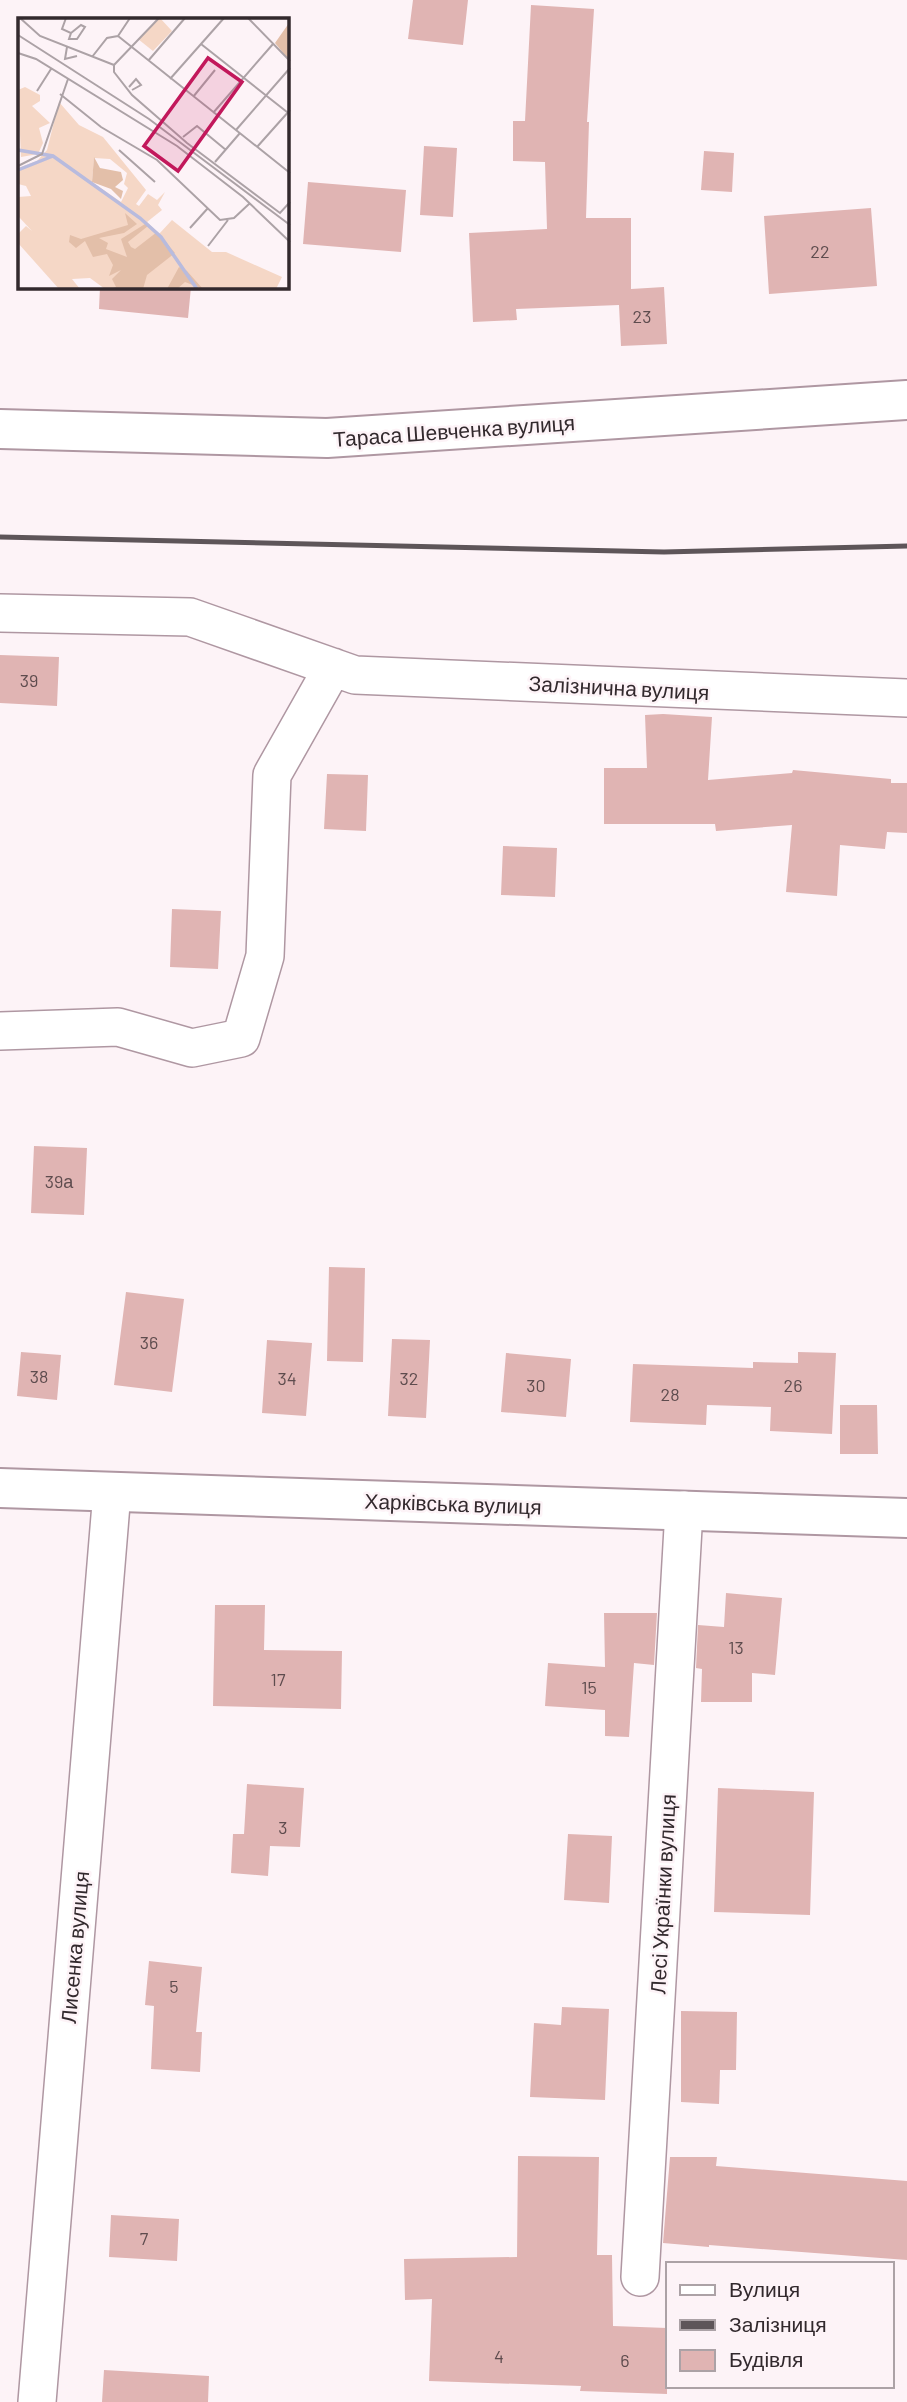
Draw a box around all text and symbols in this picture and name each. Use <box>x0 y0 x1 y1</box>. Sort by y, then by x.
inset map <box>18 18 289 289</box>
house number: 22 <box>810 240 830 262</box>
house number: 23 <box>633 305 651 327</box>
street label: Тараса Шевченка вулиця <box>332 409 576 451</box>
house number: 39 <box>20 669 38 691</box>
street label: Залізнична вулиця <box>528 670 710 704</box>
house number: 39а <box>45 1170 74 1192</box>
house number: 36 <box>140 1331 158 1353</box>
house number: 38 <box>30 1365 48 1387</box>
house number: 34 <box>277 1367 297 1389</box>
house number: 32 <box>400 1367 418 1389</box>
house number: 30 <box>526 1374 546 1396</box>
house number: 26 <box>784 1374 802 1396</box>
house number: 28 <box>660 1383 680 1405</box>
street label: Харківська вулиця <box>364 1487 542 1519</box>
house number: 13 <box>728 1636 744 1658</box>
house number: 17 <box>271 1668 286 1690</box>
house number: 15 <box>581 1676 597 1698</box>
street label: Лесі Українки вулиця <box>644 1793 680 1995</box>
house number: 3 <box>278 1816 288 1838</box>
street label: Лисенка вулиця <box>55 1870 93 2024</box>
house number: 5 <box>169 1975 179 1997</box>
house number: 7 <box>140 2227 149 2249</box>
legend <box>666 2262 893 2388</box>
text: Вулиця <box>729 2276 800 2301</box>
text: Залізниця <box>729 2311 827 2336</box>
house number: 4 <box>494 2345 504 2367</box>
text: Будівля <box>729 2346 803 2371</box>
house number: 6 <box>620 2349 630 2371</box>

